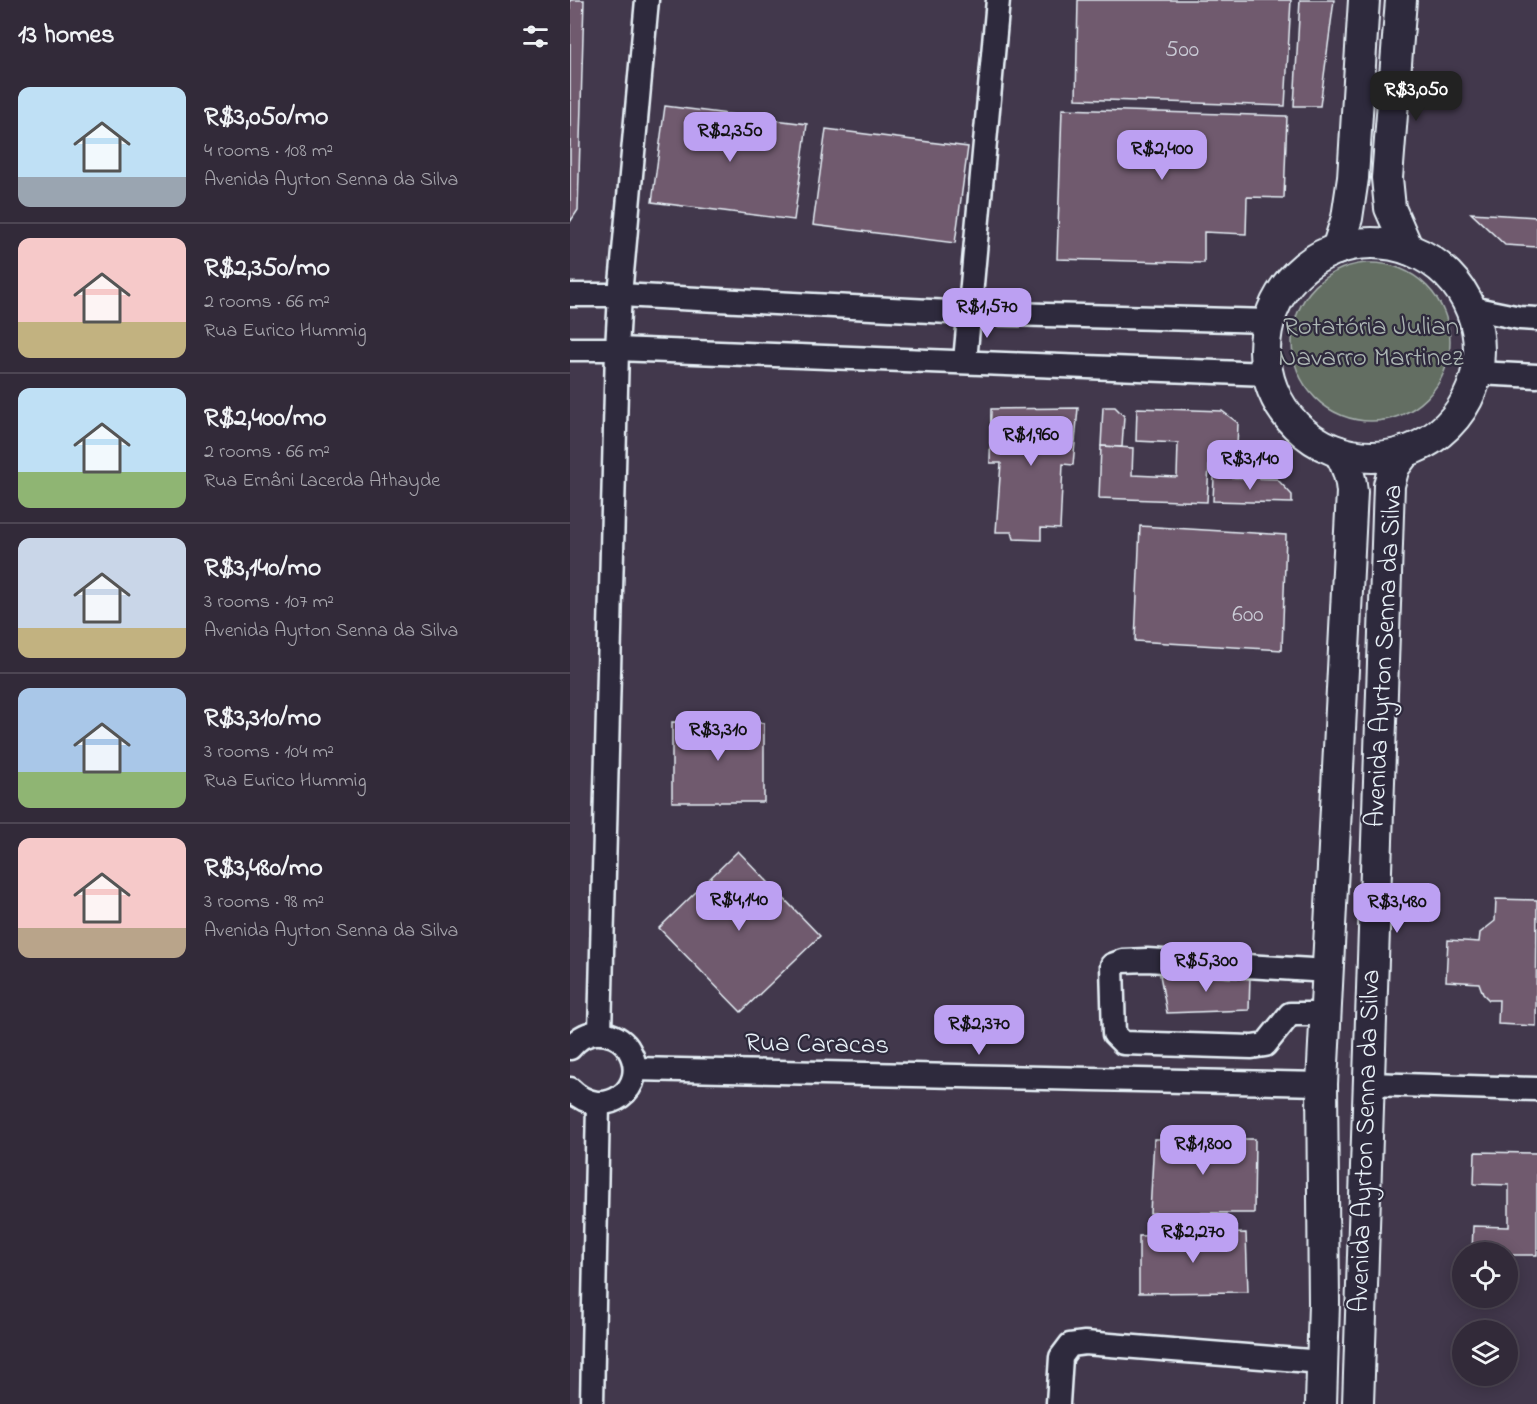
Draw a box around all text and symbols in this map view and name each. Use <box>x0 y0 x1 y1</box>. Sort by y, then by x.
text: 13 homes <box>18 17 114 55</box>
icon: filters <box>519 20 552 53</box>
house number: 500 <box>1165 33 1199 68</box>
pin: R$3,050 <box>1361 71 1471 122</box>
text: R$3,050 <box>1384 76 1448 105</box>
text: R$3,050/mo <box>204 99 328 137</box>
icon: home <box>66 111 138 183</box>
pin: R$2,350 <box>675 112 785 163</box>
text: R$2,350 <box>698 117 762 146</box>
pin: R$2,400 <box>1107 130 1217 181</box>
text: R$2,400 <box>1131 135 1193 164</box>
text: 4 rooms · 108 m² <box>204 137 333 166</box>
text: Avenida Ayrton Senna da Silva <box>204 166 458 195</box>
text: R$2,350/mo <box>204 250 330 288</box>
icon: home <box>66 262 138 334</box>
text: 2 rooms · 66 m² <box>204 288 330 317</box>
pin: R$1,570 <box>932 288 1042 339</box>
text: R$1,570 <box>956 293 1018 322</box>
park label: Rotatória Julian Navarro Martinez <box>1278 308 1464 378</box>
text: Rua Eurico Hummig <box>204 317 366 346</box>
text: R$2,400/mo <box>204 400 326 438</box>
icon: home <box>66 412 138 484</box>
pin: R$1,960 <box>976 416 1086 467</box>
text: R$1,960 <box>1003 421 1059 450</box>
text: 2 rooms · 66 m² <box>204 438 330 467</box>
pin: R$3,140 <box>1195 440 1305 491</box>
text: R$3,140 <box>1221 445 1279 474</box>
text: Rua Ernâni Lacerda Athayde <box>204 467 440 496</box>
street label: Avenida Ayrton Senna da Silva <box>1357 483 1413 829</box>
text: R$3,140/mo <box>204 550 321 588</box>
icon: home <box>66 562 138 634</box>
text: 3 rooms · 107 m² <box>204 588 334 617</box>
house number: 600 <box>1232 598 1264 633</box>
text: Avenida Ayrton Senna da Silva <box>204 617 458 646</box>
text: R$3,310/mo <box>204 700 321 738</box>
pin: R$3,310 <box>663 711 773 762</box>
icon: home <box>66 712 138 784</box>
text: R$3,310 <box>689 716 747 745</box>
text: 3 rooms · 104 m² <box>204 738 334 767</box>
text: Rua Eurico Hummig <box>204 767 366 796</box>
text: R$3,480/mo <box>204 850 323 888</box>
icon: home <box>66 862 138 934</box>
pin: R$4,140 <box>684 881 794 932</box>
pin: R$3,480 <box>1342 883 1452 934</box>
text: R$4,140 <box>710 886 768 915</box>
text: 3 rooms · 98 m² <box>204 888 324 917</box>
text: R$3,480 <box>1367 888 1427 917</box>
text: Avenida Ayrton Senna da Silva <box>204 917 458 946</box>
pin: R$5,300 <box>1151 942 1261 993</box>
text: R$5,300 <box>1174 947 1238 976</box>
street label: Avenida Ayrton Senna da Silva <box>1341 969 1391 1313</box>
pin: R$2,370 <box>924 1005 1034 1056</box>
text: R$2,370 <box>948 1010 1010 1039</box>
street label: Rua Caracas <box>745 1024 889 1066</box>
pin: R$1,800 <box>1148 1125 1258 1176</box>
text: R$1,800 <box>1174 1130 1232 1159</box>
pin: R$2,270 <box>1138 1213 1248 1264</box>
text: R$2,270 <box>1161 1218 1225 1247</box>
map controls <box>1452 1242 1518 1386</box>
button: locate <box>1452 1242 1518 1308</box>
button: layers <box>1452 1320 1518 1386</box>

